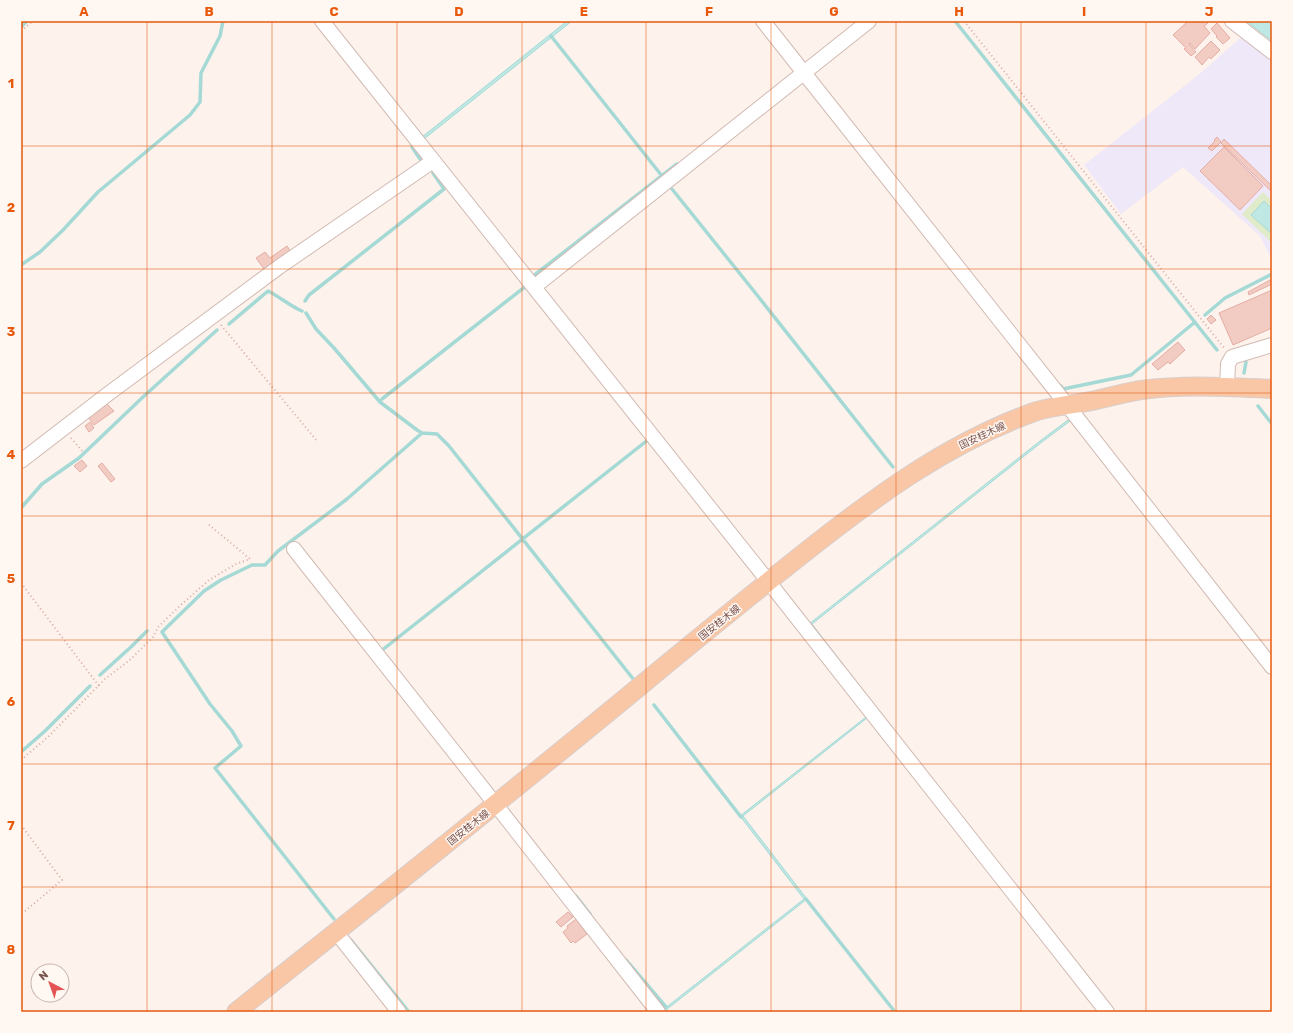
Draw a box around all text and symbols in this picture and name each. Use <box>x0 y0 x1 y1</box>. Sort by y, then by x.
text: A <box>79 4 89 19</box>
text: B <box>204 4 214 19</box>
text: C <box>329 4 339 19</box>
text: D <box>454 4 464 19</box>
text: E <box>580 4 588 19</box>
text: F <box>705 4 713 19</box>
text: G <box>829 4 839 19</box>
text: H <box>954 4 964 19</box>
text: I <box>1082 4 1086 19</box>
text: J <box>1205 4 1213 19</box>
text: 1 <box>8 76 14 91</box>
text: 2 <box>7 200 15 215</box>
text: 3 <box>7 324 16 339</box>
street label: 国安桂木線 <box>957 420 1008 452</box>
text: 4 <box>7 447 16 462</box>
text: 5 <box>7 571 15 586</box>
street label: 国安桂木線 <box>696 602 743 643</box>
text: 6 <box>7 694 16 709</box>
street label: 国安桂木線 <box>445 807 492 848</box>
text: 7 <box>7 818 15 833</box>
text: 8 <box>7 942 16 957</box>
north arrow <box>30 963 70 1003</box>
text: N <box>37 968 51 983</box>

